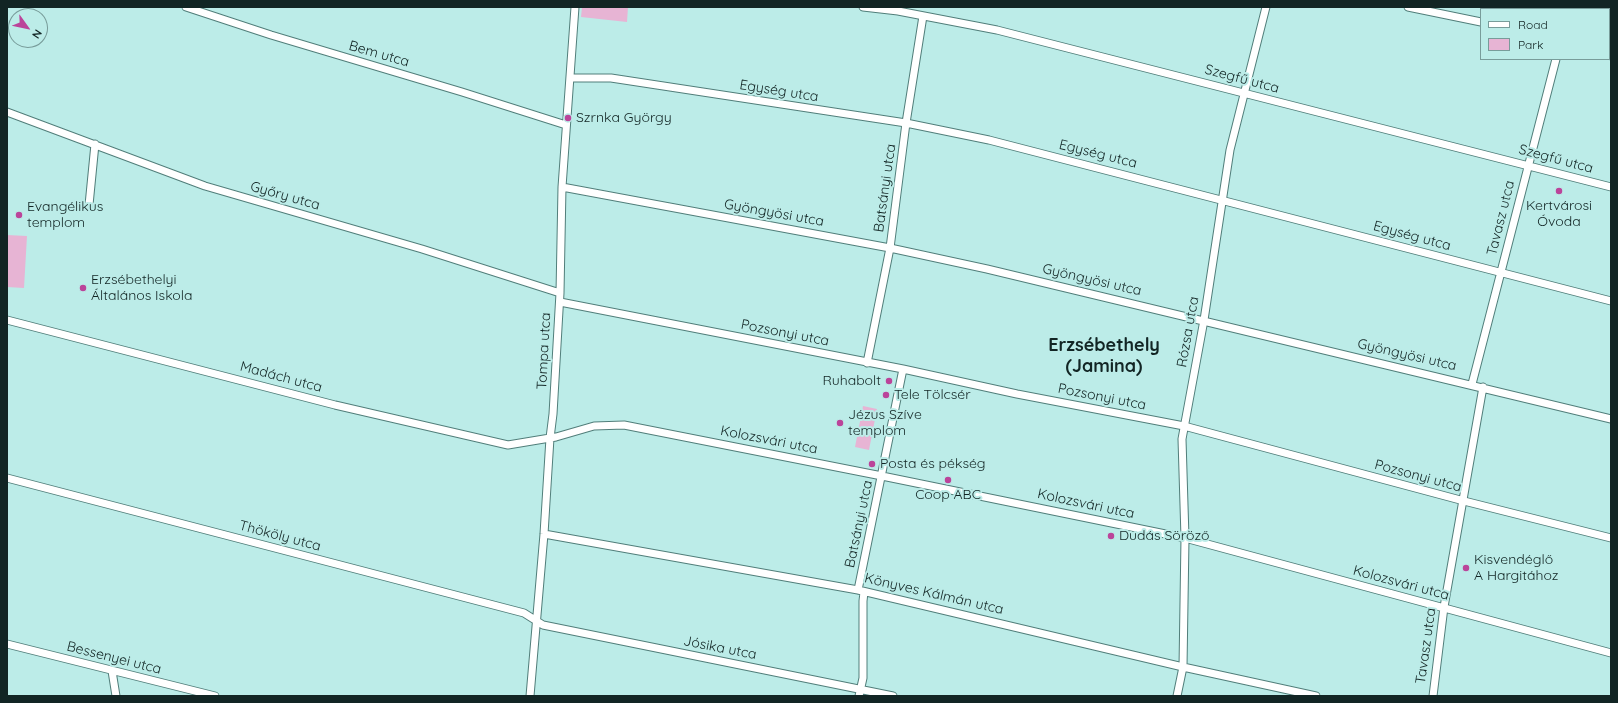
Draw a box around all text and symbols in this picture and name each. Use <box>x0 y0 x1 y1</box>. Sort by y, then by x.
north arrow <box>8 8 48 48</box>
legend <box>1480 8 1610 60</box>
text: Road <box>1518 17 1548 32</box>
text: N <box>29 27 45 41</box>
street label: Bem utca <box>347 37 411 71</box>
text: Park <box>1518 37 1543 52</box>
street label: Szegfű utca <box>1203 61 1281 97</box>
street label: Egység utca <box>738 76 820 106</box>
place label: Szrnka György <box>576 110 672 126</box>
marker: Szrnka György <box>563 113 573 123</box>
street label: Egység utca <box>1057 136 1139 172</box>
street label: Szegfű utca <box>1517 141 1595 177</box>
street label: Batsányi utca <box>870 143 900 233</box>
street label: Győry utca <box>248 178 322 214</box>
street label: Tavasz utca <box>1484 179 1518 257</box>
marker: Kertvárosi Óvoda <box>1554 186 1564 196</box>
street label: Gyöngyösi utca <box>723 196 825 230</box>
place label: Kertvárosi Óvoda <box>1526 198 1592 230</box>
place label: Evangélikus templom <box>27 199 103 232</box>
marker: Evangélikus templom <box>14 210 24 220</box>
street label: Egység utca <box>1371 218 1453 254</box>
street label: Gyöngyösi utca <box>1041 260 1143 300</box>
place label: Erzsébethelyi Általános Iskola <box>91 272 193 304</box>
marker: Erzsébethelyi Általános Iskola <box>78 283 88 293</box>
street label: Rózsa utca <box>1173 295 1203 369</box>
street label: Tompa utca <box>534 312 554 390</box>
street label: Pozsonyi utca <box>740 316 830 350</box>
district label: Erzsébethely (Jamina) <box>1048 335 1160 378</box>
street label: Gyöngyösi utca <box>1356 335 1458 375</box>
street label: Madách utca <box>238 358 324 396</box>
place label: Ruhabolt <box>822 373 881 389</box>
marker: Ruhabolt <box>884 376 894 386</box>
street label: Pozsonyi utca <box>1057 380 1147 414</box>
place label: Tele Tölcsér <box>894 387 971 403</box>
marker: Tele Tölcsér <box>881 390 891 400</box>
place label: Jézus Szíve templom <box>848 407 922 440</box>
marker: Jézus Szíve templom <box>835 418 845 428</box>
street label: Kolozsvári utca <box>719 422 819 458</box>
place label: Posta és pékség <box>880 456 986 472</box>
street label: Pozsonyi utca <box>1373 456 1463 496</box>
marker: Posta és pékség <box>867 459 877 469</box>
marker: Coop ABC <box>943 475 953 485</box>
street label: Batsányi utca <box>842 479 876 569</box>
street label: Kolozsvári utca <box>1036 486 1136 522</box>
place label: Coop ABC <box>915 487 981 503</box>
street label: Thököly utca <box>237 517 323 555</box>
place label: Dudás Söröző <box>1119 528 1210 544</box>
marker: Dudás Söröző <box>1106 531 1116 541</box>
place label: Kisvendéglő A Hargitához <box>1474 552 1559 584</box>
street label: Kolozsvári utca <box>1351 562 1451 604</box>
marker: Kisvendéglő A Hargitához <box>1461 563 1471 573</box>
street label: Könyves Kálmán utca <box>863 570 1005 618</box>
street label: Tavasz utca <box>1412 607 1440 685</box>
street label: Jósika utca <box>682 633 758 663</box>
street label: Bessenyei utca <box>65 638 163 678</box>

